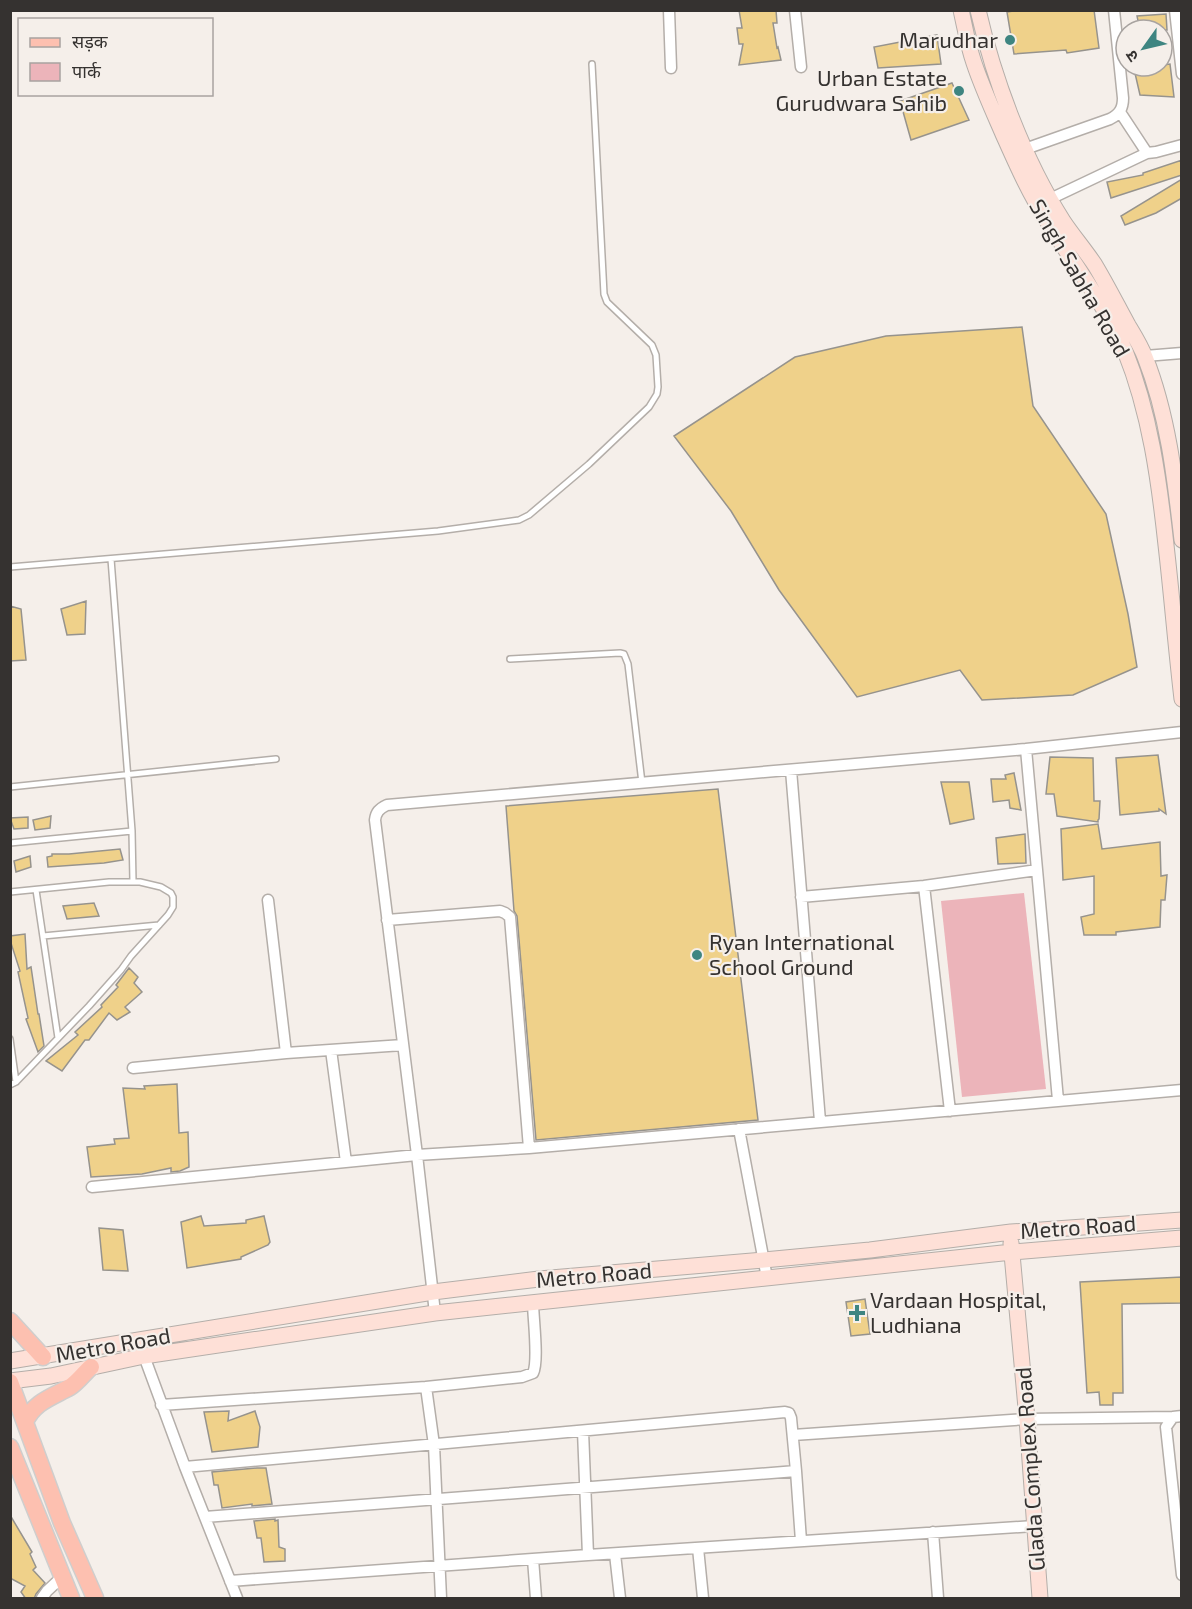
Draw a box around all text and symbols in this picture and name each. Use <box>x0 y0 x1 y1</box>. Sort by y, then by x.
legend <box>18 18 213 96</box>
north arrow <box>1114 18 1174 78</box>
place label: Marudhar <box>899 26 998 52</box>
text: सड़क <box>72 30 109 52</box>
marker: Marudhar <box>1003 33 1017 47</box>
text: उ <box>1120 47 1142 66</box>
text: पार्क <box>72 60 102 82</box>
place label: Urban Estate Gurudwara Sahib <box>776 64 947 115</box>
marker: Urban Estate Gurudwara Sahib <box>952 84 966 98</box>
street label: Singh Sabha Road <box>1025 194 1137 361</box>
place label: Ryan International School Ground <box>709 928 895 979</box>
marker: Ryan International School Ground <box>690 948 704 962</box>
street label: Metro Road <box>1019 1209 1137 1243</box>
street label: Metro Road <box>535 1256 653 1292</box>
place label: Vardaan Hospital, Ludhiana <box>870 1286 1047 1337</box>
marker: Vardaan Hospital, Ludhiana <box>848 1304 866 1322</box>
street label: Metro Road <box>53 1321 172 1367</box>
street label: Glada Complex Road <box>1009 1366 1049 1572</box>

